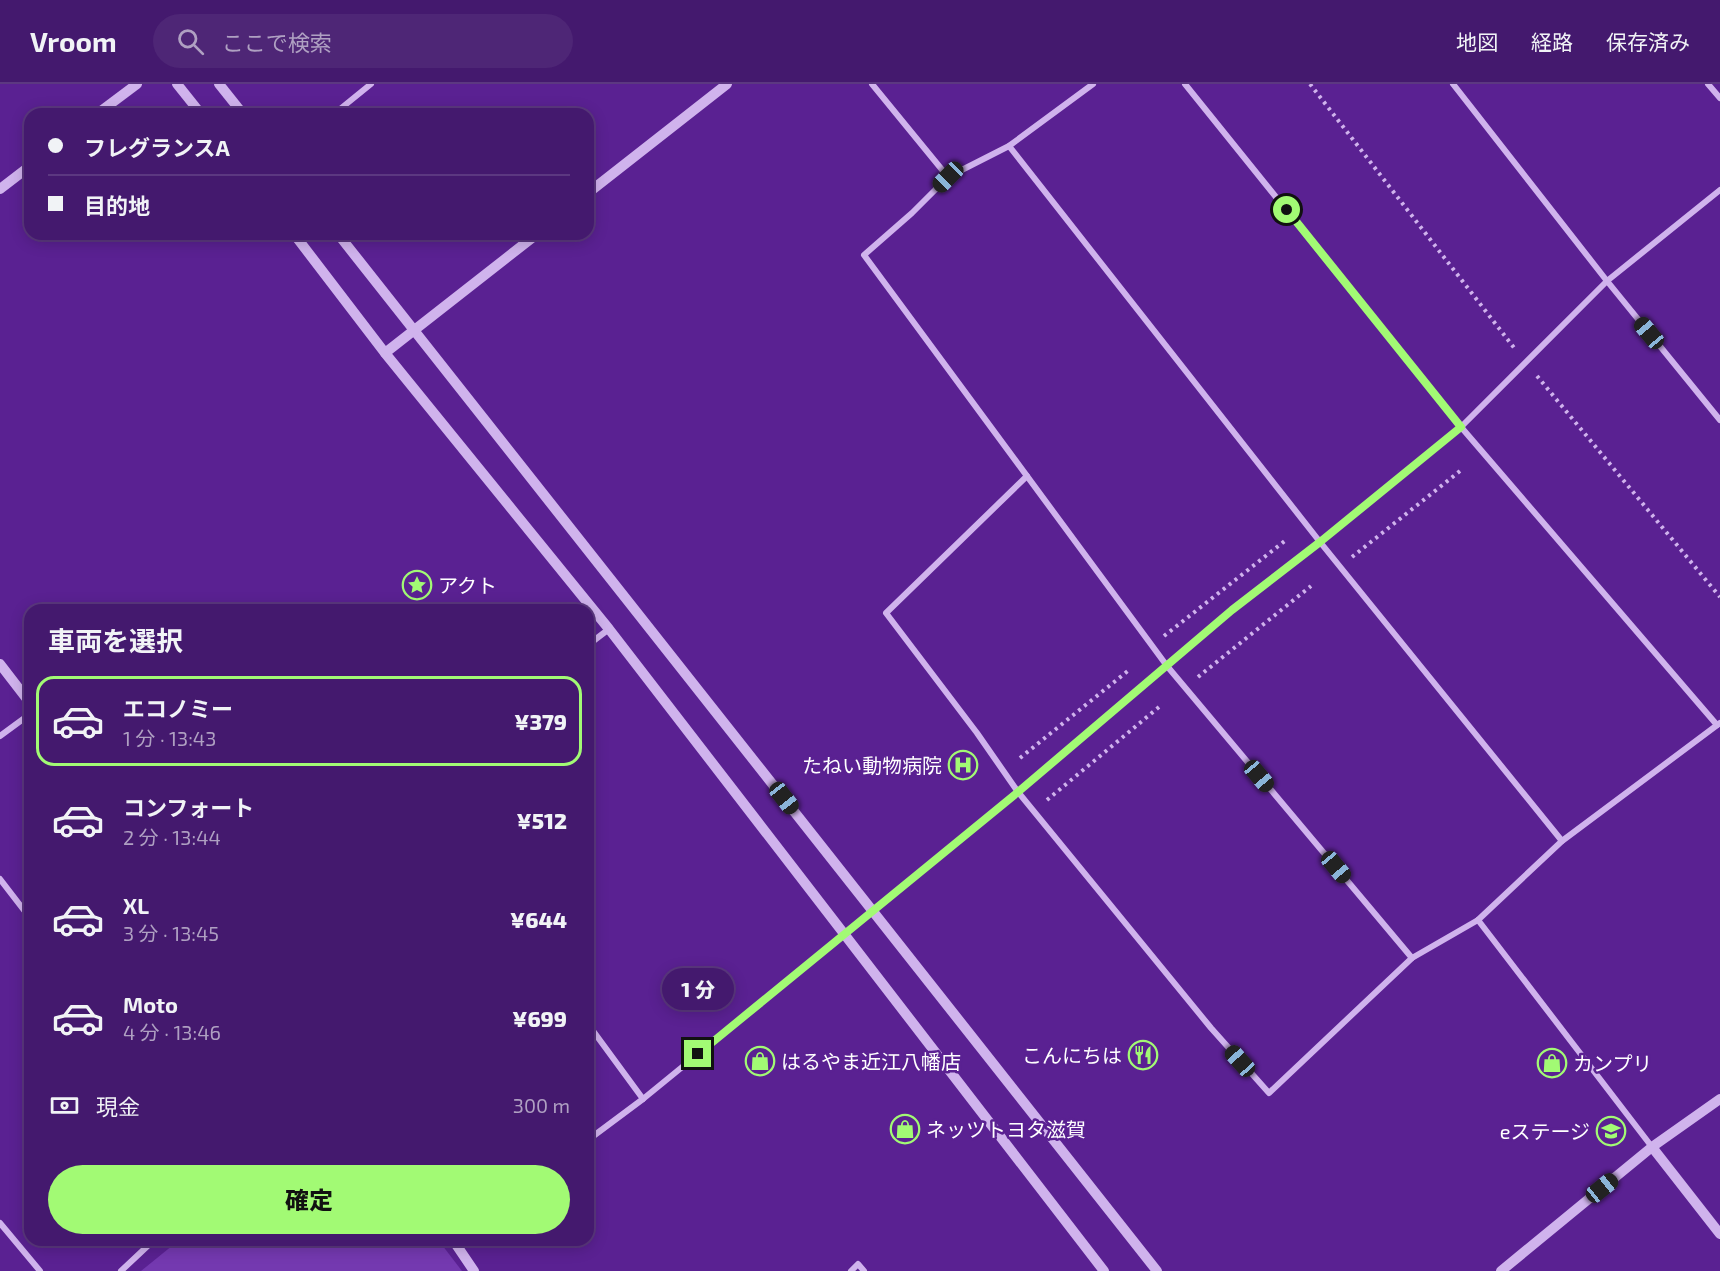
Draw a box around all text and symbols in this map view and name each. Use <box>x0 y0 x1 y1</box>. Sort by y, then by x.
search box <box>153 14 573 68</box>
text: Vroom <box>30 24 117 58</box>
icon: search <box>174 25 207 58</box>
text: ここで検索 <box>222 29 332 55</box>
text: 地図 <box>1456 29 1498 54</box>
text: 経路 <box>1531 29 1573 54</box>
text: 保存済み <box>1606 29 1690 54</box>
text: フレグランスA <box>84 134 230 160</box>
car <box>929 158 967 196</box>
text: 目的地 <box>84 192 150 218</box>
route start <box>1273 196 1300 223</box>
car <box>1631 313 1667 353</box>
place icon: アクト <box>401 569 433 601</box>
place label: アクト <box>438 573 497 597</box>
text: 車両を選択 <box>48 624 183 656</box>
icon: car <box>51 694 105 748</box>
text: エコノミー <box>123 695 233 721</box>
text: ¥379 <box>514 708 567 734</box>
text: 1 分 · 13:43 <box>123 726 216 750</box>
hospital icon: たねい動物病院 <box>947 749 979 781</box>
place label: たねい動物病院 <box>802 753 942 777</box>
car <box>1241 756 1277 796</box>
car <box>766 778 802 818</box>
icon: car <box>51 793 105 847</box>
text: コンフォート <box>123 794 254 820</box>
text: ¥512 <box>517 807 567 833</box>
text: 2 分 · 13:44 <box>123 825 221 849</box>
car <box>1318 847 1354 887</box>
icon: car <box>51 892 105 946</box>
text: XL <box>123 892 149 918</box>
text: ¥644 <box>510 906 567 932</box>
text: 3 分 · 13:45 <box>123 921 219 945</box>
callout: 1 分 <box>662 967 734 1009</box>
text: 1 分 <box>681 977 715 1001</box>
icon: car <box>51 991 105 1045</box>
text: Moto <box>123 991 178 1017</box>
text: ¥699 <box>512 1005 567 1031</box>
text: 4 分 · 13:46 <box>123 1020 221 1044</box>
restaurant icon: こんにちは <box>1127 1039 1159 1071</box>
route end <box>684 1040 711 1067</box>
car <box>1221 1042 1259 1080</box>
place label: こんにちは <box>1022 1043 1122 1067</box>
shop icon: はるやま近江八幡店 <box>744 1045 776 1077</box>
shop icon: カンプリ <box>1536 1047 1568 1079</box>
place label: はるやま近江八幡店 <box>781 1049 961 1073</box>
place label: カンプリ <box>1573 1051 1652 1075</box>
icon: cash <box>48 1089 81 1122</box>
text: 現金 <box>96 1093 140 1119</box>
text: 300 m <box>513 1093 570 1117</box>
shop icon: ネッツトヨタ滋賀 <box>889 1113 921 1145</box>
school or university icon: eステージ <box>1595 1115 1627 1147</box>
place label: ネッツトヨタ滋賀 <box>926 1117 1086 1141</box>
place label: eステージ <box>1500 1119 1590 1143</box>
button: 確定 <box>48 1165 570 1234</box>
car <box>1582 1170 1622 1206</box>

